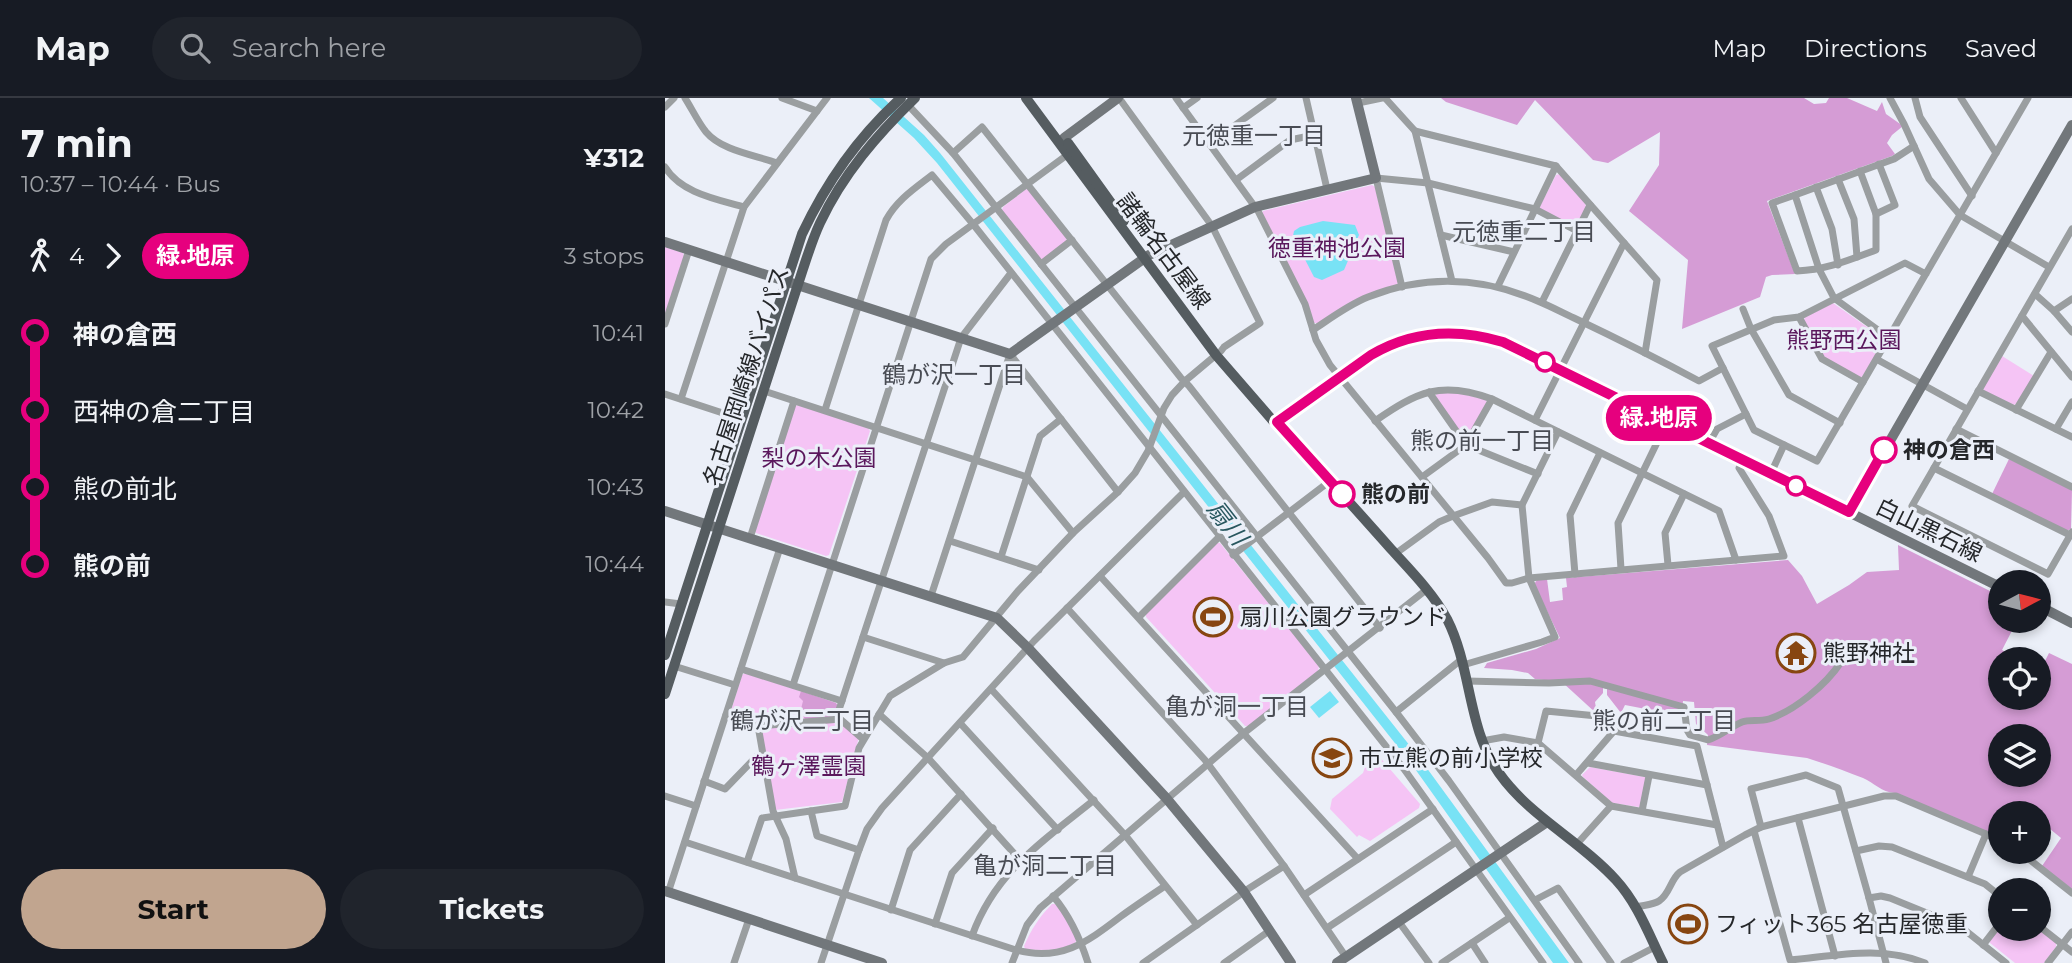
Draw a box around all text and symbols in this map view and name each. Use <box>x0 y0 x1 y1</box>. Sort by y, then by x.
search box <box>152 17 642 80</box>
text: Map <box>35 28 110 68</box>
icon: search <box>176 29 214 67</box>
text: Search here <box>232 32 386 64</box>
text: Map <box>1713 34 1766 63</box>
text: Directions <box>1804 34 1927 63</box>
text: Saved <box>1965 34 2037 63</box>
text: 7 min <box>21 120 133 167</box>
district label: 元徳重一丁目 <box>1182 121 1326 150</box>
text: ¥312 <box>584 142 644 174</box>
text: 10:37 – 10:44 · Bus <box>21 170 220 198</box>
street label: 諸輪名古屋線 <box>1111 187 1217 315</box>
district label: 元徳重二丁目 <box>1452 217 1596 246</box>
park label: 徳重神池公園 <box>1268 234 1406 262</box>
icon: walk <box>21 237 59 275</box>
icon: forward <box>94 237 132 275</box>
text: 緑.地原 <box>156 241 235 270</box>
text: 4 <box>69 242 84 270</box>
text: 3 stops <box>564 242 644 270</box>
street label: 名古屋岡崎線バイパス <box>697 263 795 489</box>
text: 神の倉西 <box>73 319 177 351</box>
text: 10:41 <box>593 319 644 347</box>
park label: 熊野西公園 <box>1787 326 1902 354</box>
unlabelled marker <box>1535 352 1555 372</box>
district label: 鶴が沢一丁目 <box>882 360 1026 389</box>
line badge: 緑.地原 <box>1610 395 1708 441</box>
text: 西神の倉二丁目 <box>73 396 255 428</box>
text: 10:42 <box>587 396 644 424</box>
text: 緑.地原 <box>1620 403 1698 432</box>
district label: 熊の前一丁目 <box>1410 426 1554 455</box>
place label: 神の倉西 <box>1903 436 1995 464</box>
marker: 神の倉西 <box>1871 437 1897 463</box>
park label: 梨の木公園 <box>762 444 877 472</box>
text: 熊の前北 <box>73 473 177 505</box>
text: 10:43 <box>588 473 644 501</box>
unlabelled marker <box>1786 476 1806 496</box>
place label: 熊の前 <box>1361 480 1430 508</box>
marker: 熊の前 <box>1329 481 1355 507</box>
street label: 白山黒石線 <box>1871 492 1987 568</box>
water label: 扇川 <box>1201 495 1255 553</box>
text: 熊の前 <box>73 550 151 582</box>
text: 10:44 <box>585 550 644 578</box>
north arrow <box>1988 570 2051 634</box>
map controls <box>1988 570 2051 941</box>
sports icon: 扇川公園グラウンド <box>1192 596 1234 638</box>
place label: 扇川公園グラウンド <box>1240 603 1447 631</box>
temple icon: 熊野神社 <box>1775 632 1817 674</box>
place label: 熊野神社 <box>1823 639 1915 667</box>
button: locate <box>1988 647 2051 710</box>
district label: 亀が洞一丁目 <box>1165 692 1309 721</box>
district label: 鶴が沢二丁目 <box>730 706 874 735</box>
district label: 熊の前二丁目 <box>1592 706 1736 735</box>
button: layers <box>1988 724 2051 787</box>
school or university icon: 市立熊の前小学校 <box>1311 737 1353 779</box>
place label: 市立熊の前小学校 <box>1359 744 1543 772</box>
park label: 鶴ヶ澤霊園 <box>752 752 867 780</box>
button: + <box>1988 801 2051 864</box>
district label: 亀が洞二丁目 <box>973 851 1117 880</box>
button: Start <box>21 869 326 949</box>
button: Tickets <box>340 869 644 949</box>
button: − <box>1988 878 2051 941</box>
sports icon: フィット365 名古屋徳重 <box>1667 903 1709 945</box>
place label: フィット365 名古屋徳重 <box>1715 910 1968 938</box>

